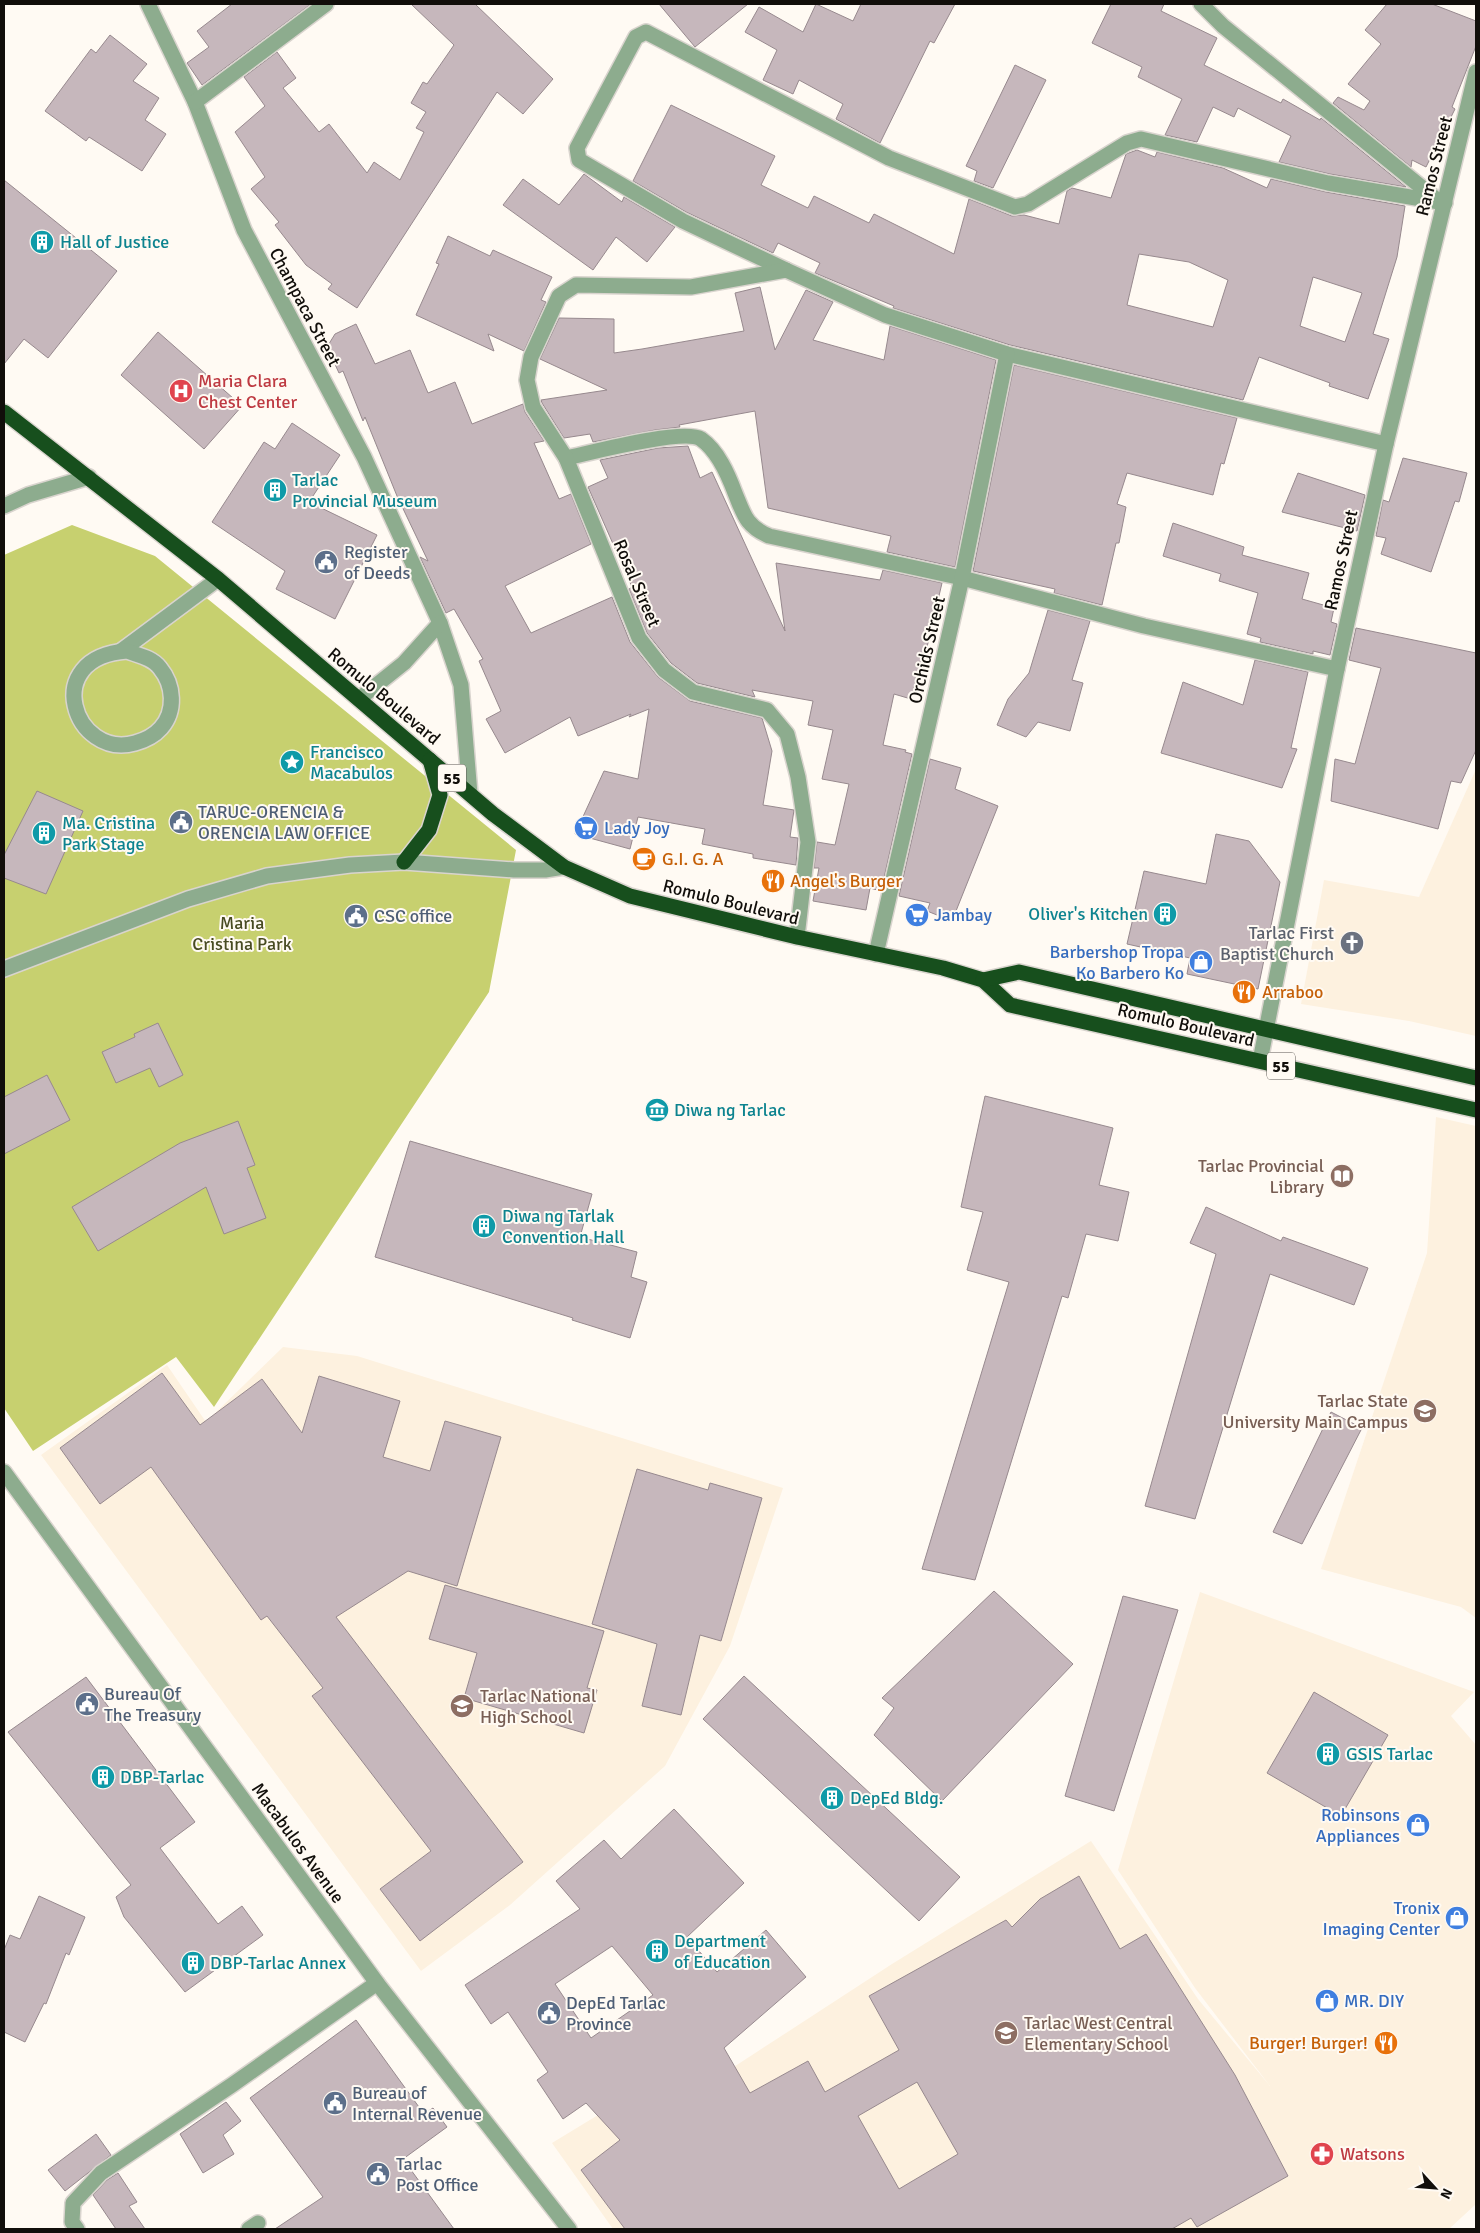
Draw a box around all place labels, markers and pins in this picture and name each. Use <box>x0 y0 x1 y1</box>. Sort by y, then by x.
building icon: Hall of Justice <box>29 229 55 255</box>
place label: Hall of Justice <box>60 231 169 253</box>
place label: Maria Clara Chest Center <box>198 370 298 413</box>
hospital icon: Maria Clara Chest Center <box>168 378 194 404</box>
place label: Tarlac Provincial Museum <box>292 469 437 512</box>
building icon: Tarlac Provincial Museum <box>262 477 288 503</box>
place label: Register of Deeds <box>344 541 410 584</box>
public building icon: Register of Deeds <box>313 549 339 575</box>
place label: Francisco Macabulos <box>310 741 393 784</box>
place icon: Francisco Macabulos <box>279 749 305 775</box>
place label: TARUC-ORENCIA & ORENCIA LAW OFFICE <box>198 801 370 844</box>
public building icon: TARUC-ORENCIA & ORENCIA LAW OFFICE <box>168 809 194 835</box>
place label: Ma. Cristina Park Stage <box>62 812 155 855</box>
supermarket icon: Lady Joy <box>573 815 599 841</box>
place label: Lady Joy <box>604 817 670 839</box>
building icon: Ma. Cristina Park Stage <box>31 820 57 846</box>
cafe icon: G.I. G. A <box>631 846 657 872</box>
place label: G.I. G. A <box>662 848 724 870</box>
restaurant icon: Angel's Burger <box>760 868 786 894</box>
place label: Angel's Burger <box>790 870 902 892</box>
building icon: Oliver's Kitchen <box>1152 901 1178 927</box>
supermarket icon: Jambay <box>904 902 930 928</box>
public building icon: CSC office <box>343 903 369 929</box>
place label: Oliver's Kitchen <box>1028 903 1148 925</box>
place label: Jambay <box>934 904 992 926</box>
place label: CSC office <box>374 905 452 927</box>
place label: Tarlac First Baptist Church <box>1220 922 1334 965</box>
church icon: Tarlac First Baptist Church <box>1339 930 1365 956</box>
place label: Barbershop Tropa Ko Barbero Ko <box>1049 941 1184 984</box>
shop icon: Barbershop Tropa Ko Barbero Ko <box>1188 949 1214 975</box>
restaurant icon: Arraboo <box>1231 979 1257 1005</box>
place label: Arraboo <box>1262 981 1323 1003</box>
museum icon: Diwa ng Tarlac <box>644 1097 670 1123</box>
place label: Diwa ng Tarlac <box>674 1099 786 1121</box>
place label: Tarlac Provincial Library <box>1198 1155 1325 1198</box>
library icon: Tarlac Provincial Library <box>1329 1163 1355 1189</box>
place label: Diwa ng Tarlak Convention Hall <box>502 1205 625 1248</box>
building icon: Diwa ng Tarlak Convention Hall <box>471 1213 497 1239</box>
place label: Tarlac State University Main Campus <box>1223 1390 1408 1433</box>
school or university icon: Tarlac State University Main Campus <box>1412 1398 1438 1424</box>
place label: Bureau Of The Treasury <box>104 1683 202 1726</box>
place label: Tarlac National High School <box>480 1685 596 1728</box>
public building icon: Bureau Of The Treasury <box>74 1691 100 1717</box>
school or university icon: Tarlac National High School <box>449 1693 475 1719</box>
building icon: GSIS Tarlac <box>1315 1741 1341 1767</box>
place label: GSIS Tarlac <box>1346 1743 1433 1765</box>
building icon: DBP-Tarlac <box>90 1764 116 1790</box>
place label: DBP-Tarlac <box>120 1766 204 1788</box>
building icon: DepEd Bldg. <box>819 1785 845 1811</box>
place label: DepEd Bldg. <box>850 1787 944 1809</box>
place label: Robinsons Appliances <box>1316 1804 1400 1847</box>
shop icon: Robinsons Appliances <box>1405 1812 1431 1838</box>
place label: Tronix Imaging Center <box>1322 1897 1441 1940</box>
shop icon: Tronix Imaging Center <box>1444 1905 1470 1931</box>
place label: Department of Education <box>674 1930 770 1973</box>
building icon: Department of Education <box>644 1938 670 1964</box>
building icon: DBP-Tarlac Annex <box>180 1950 206 1976</box>
place label: DBP-Tarlac Annex <box>210 1952 347 1974</box>
shop icon: MR. DIY <box>1314 1988 1340 2014</box>
place label: MR. DIY <box>1344 1990 1404 2012</box>
place label: DepEd Tarlac Province <box>566 1992 666 2035</box>
public building icon: DepEd Tarlac Province <box>536 2000 562 2026</box>
place label: Tarlac West Central Elementary School <box>1024 2012 1173 2055</box>
school or university icon: Tarlac West Central Elementary School <box>993 2020 1019 2046</box>
restaurant icon: Burger! Burger! <box>1373 2030 1399 2056</box>
place label: Burger! Burger! <box>1249 2032 1368 2054</box>
place label: Bureau of Internal Revenue <box>352 2082 482 2125</box>
public building icon: Bureau of Internal Revenue <box>322 2090 348 2116</box>
pharmacy icon: Watsons <box>1309 2141 1335 2167</box>
place label: Watsons <box>1340 2143 1405 2165</box>
place label: Tarlac Post Office <box>396 2153 478 2196</box>
public building icon: Tarlac Post Office <box>365 2161 391 2187</box>

